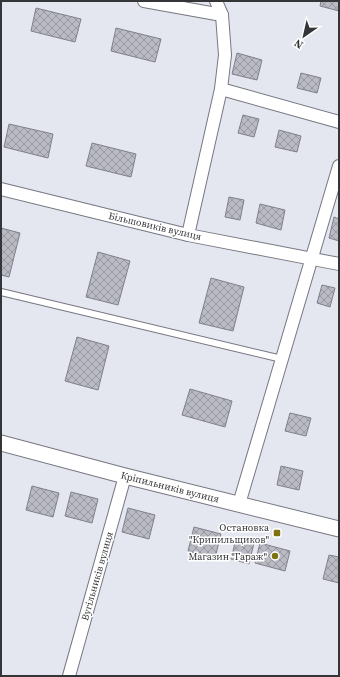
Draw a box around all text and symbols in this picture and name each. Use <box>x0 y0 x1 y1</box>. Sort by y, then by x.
north arrow <box>284 16 324 56</box>
text: N <box>291 35 306 52</box>
street label: Більшовиків вулиця <box>107 209 203 243</box>
street label: Кріпильників вулиця <box>120 468 220 506</box>
place label: Остановка "Крипильщиков" <box>189 521 270 546</box>
marker: Остановка "Крипильщиков" <box>272 528 282 538</box>
street label: Вугільників вулиця <box>78 530 116 622</box>
place label: Магазин "Гараж" <box>188 550 267 563</box>
marker: Магазин "Гараж" <box>270 551 280 561</box>

